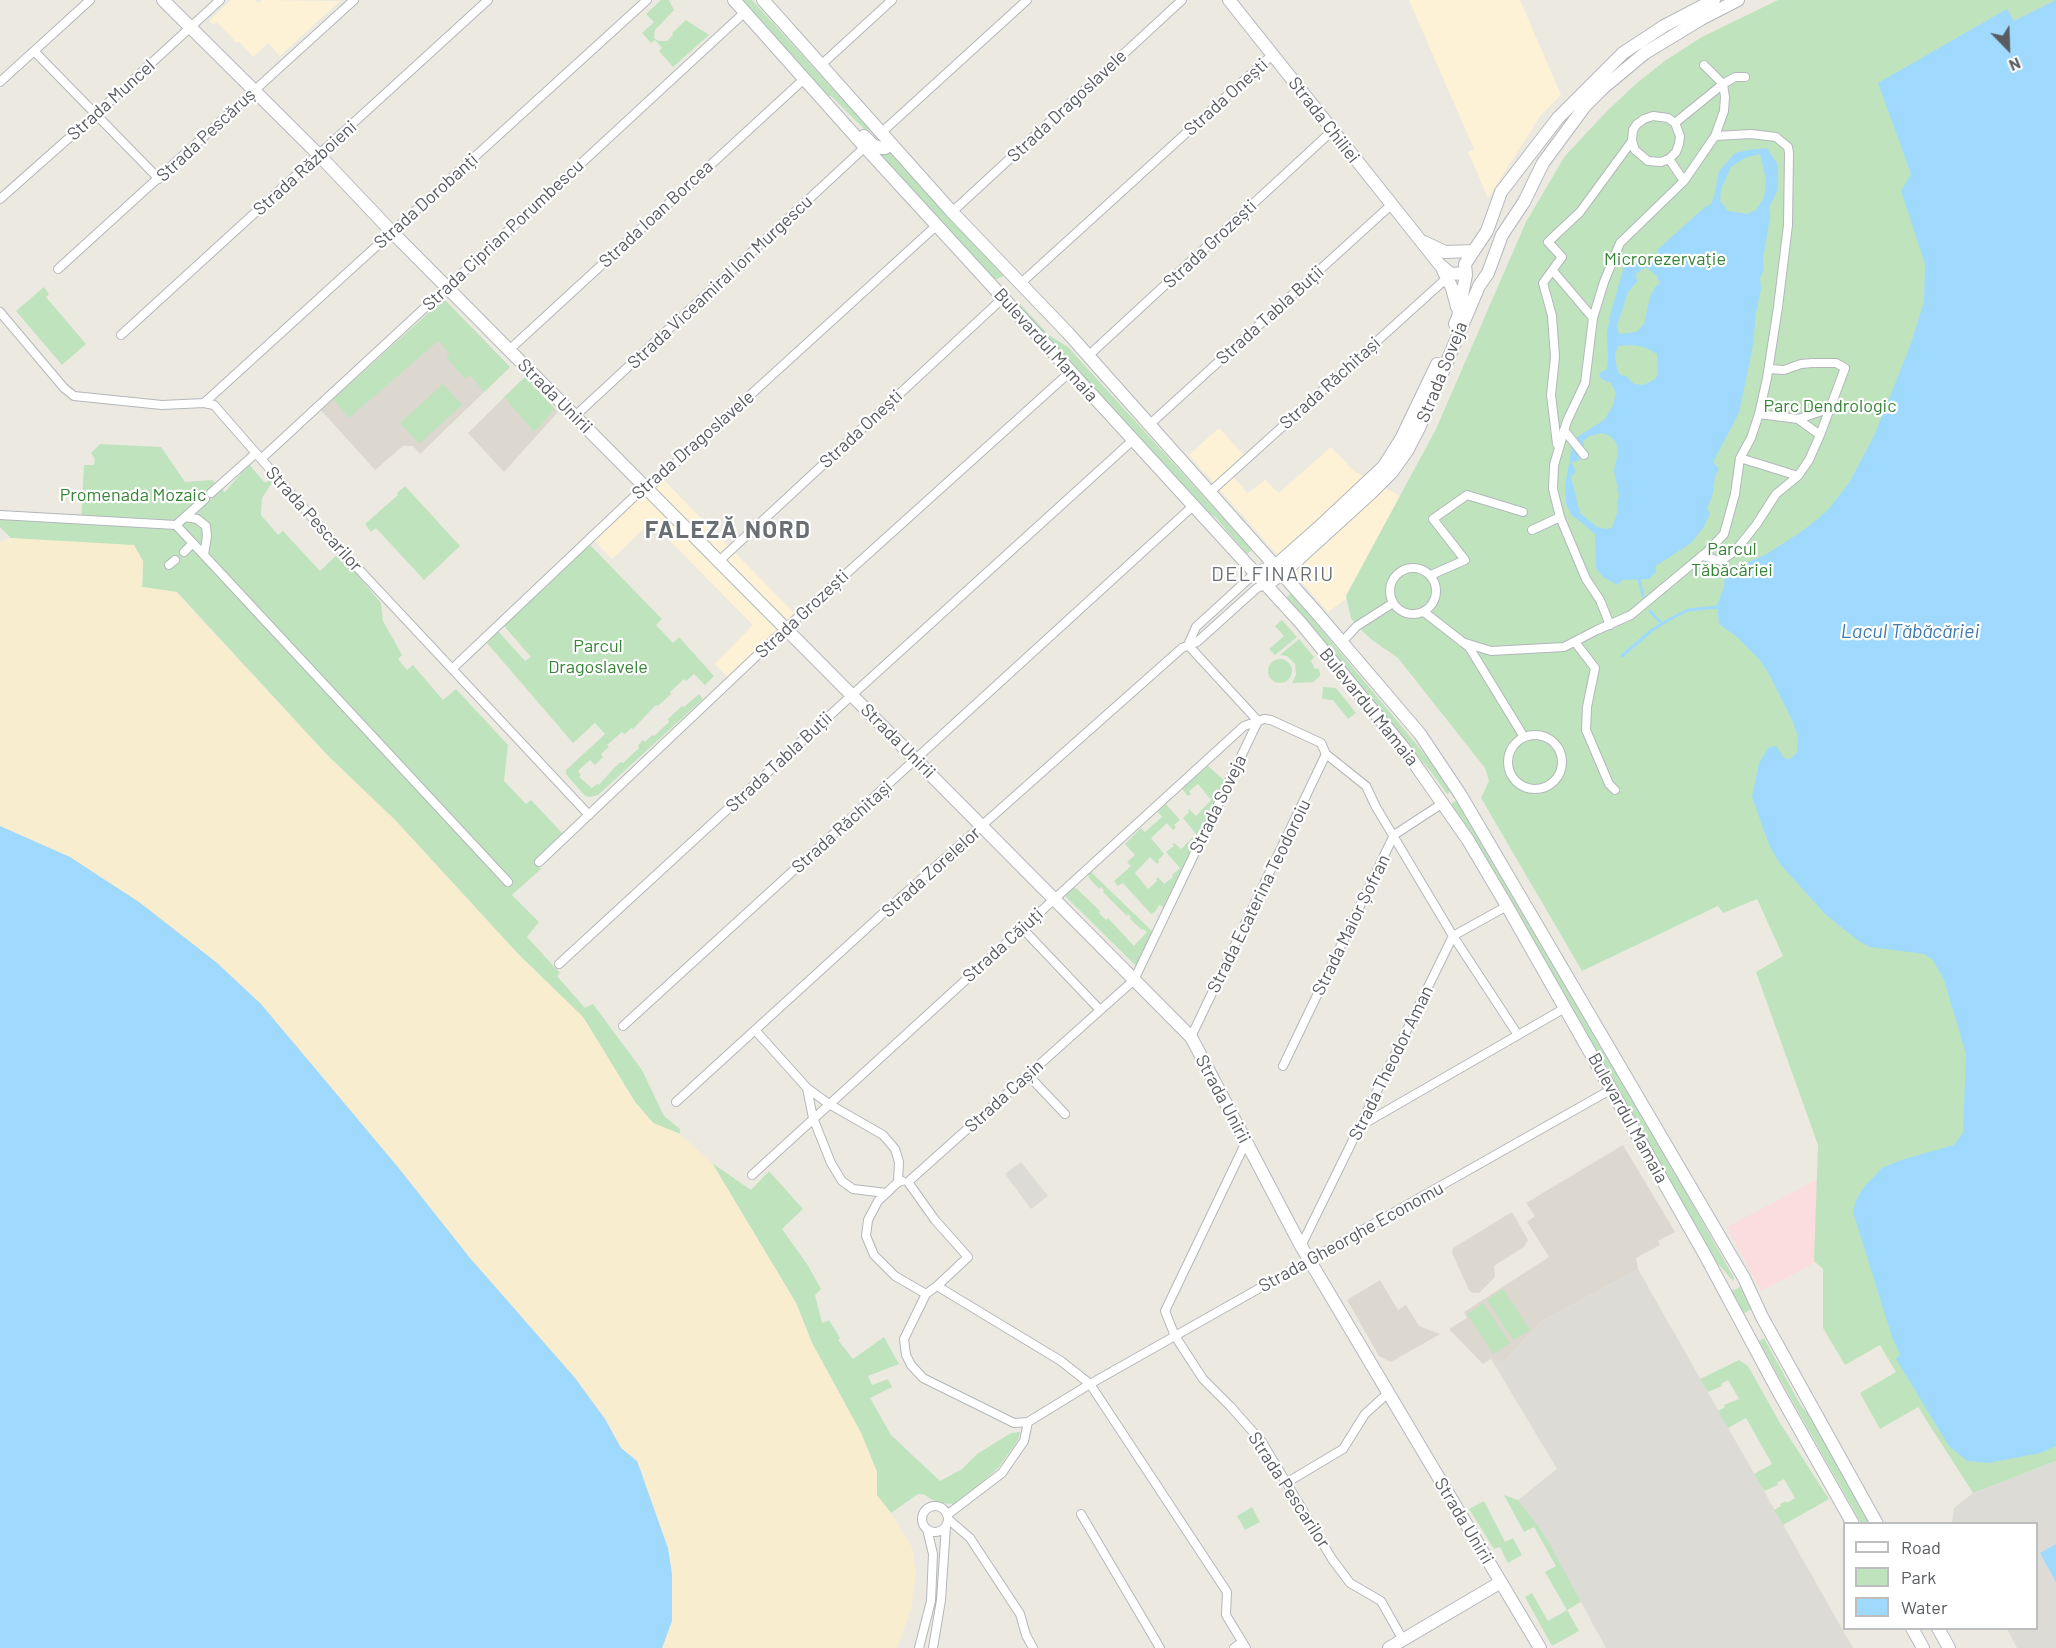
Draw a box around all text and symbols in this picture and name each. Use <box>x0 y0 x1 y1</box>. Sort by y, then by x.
north arrow <box>1978 18 2038 78</box>
street label: Strada Dragoslavele <box>1003 45 1131 167</box>
street label: Strada Onești <box>1180 54 1272 140</box>
text: N <box>2007 54 2024 76</box>
street label: Strada Muncel <box>63 55 159 145</box>
street label: Strada Chiliei <box>1284 73 1364 167</box>
street label: Strada Pescăruș <box>152 84 260 186</box>
street label: Strada Războieni <box>249 116 361 220</box>
street label: Strada Dorobanți <box>370 149 482 253</box>
street label: Strada Ciprian Porumbescu <box>418 155 588 315</box>
street label: Strada Ioan Borcea <box>595 156 717 272</box>
street label: Strada Viceamiral Ion Murgescu <box>623 191 817 373</box>
street label: Strada Grozești <box>1159 195 1261 293</box>
park label: Microrezervație <box>1604 248 1726 270</box>
street label: Strada Tabla Buții <box>1212 261 1328 369</box>
street label: Bulevardul Mamaia <box>989 284 1103 406</box>
street label: Strada Soveja <box>1412 318 1472 426</box>
street label: Strada Răchitași <box>1275 332 1385 434</box>
street label: Strada Unirii <box>513 354 597 438</box>
street label: Strada Onești <box>815 385 907 473</box>
street label: Strada Dragoslavele <box>627 386 759 504</box>
park label: Parc Dendrologic <box>1763 395 1897 417</box>
street label: Strada Pescarilor <box>261 462 367 576</box>
park label: Promenada Mozaic <box>60 484 206 506</box>
district label: FALEZĂ NORD <box>645 516 811 544</box>
park label: Parcul Tăbăcăriei <box>1691 538 1773 580</box>
district label: DELFINARIU <box>1211 562 1335 586</box>
street label: Strada Grozești <box>751 565 853 663</box>
water label: Lacul Tăbăcăriei <box>1841 619 1979 643</box>
park label: Parcul Dragoslavele <box>548 635 648 678</box>
street label: Bulevardul Mamaia <box>1315 644 1423 770</box>
street label: Strada Unirii <box>856 699 940 783</box>
street label: Strada Tabla Buții <box>721 707 837 817</box>
street label: Strada Soveja <box>1185 751 1251 857</box>
street label: Strada Răchitași <box>787 776 897 878</box>
street label: Strada Ecaterina Teodoroiu <box>1203 796 1315 996</box>
street label: Strada Zorelelor <box>877 822 985 922</box>
street label: Strada Maior Șofran <box>1308 851 1394 999</box>
street label: Strada Căiuți <box>958 903 1048 987</box>
street label: Strada Theodor Aman <box>1344 982 1438 1144</box>
street label: Bulevardul Mamaia <box>1583 1049 1673 1187</box>
street label: Strada Unirii <box>1191 1051 1255 1147</box>
street label: Strada Cașin <box>960 1055 1048 1137</box>
street label: Strada Gheorghe Economu <box>1255 1177 1447 1297</box>
street label: Strada Pescarilor <box>1243 1428 1335 1552</box>
street label: Strada Unirii <box>1430 1474 1498 1568</box>
legend <box>1843 1522 2038 1630</box>
text: Road <box>1901 1536 1941 1558</box>
text: Park <box>1901 1566 1936 1588</box>
text: Water <box>1901 1596 1948 1618</box>

